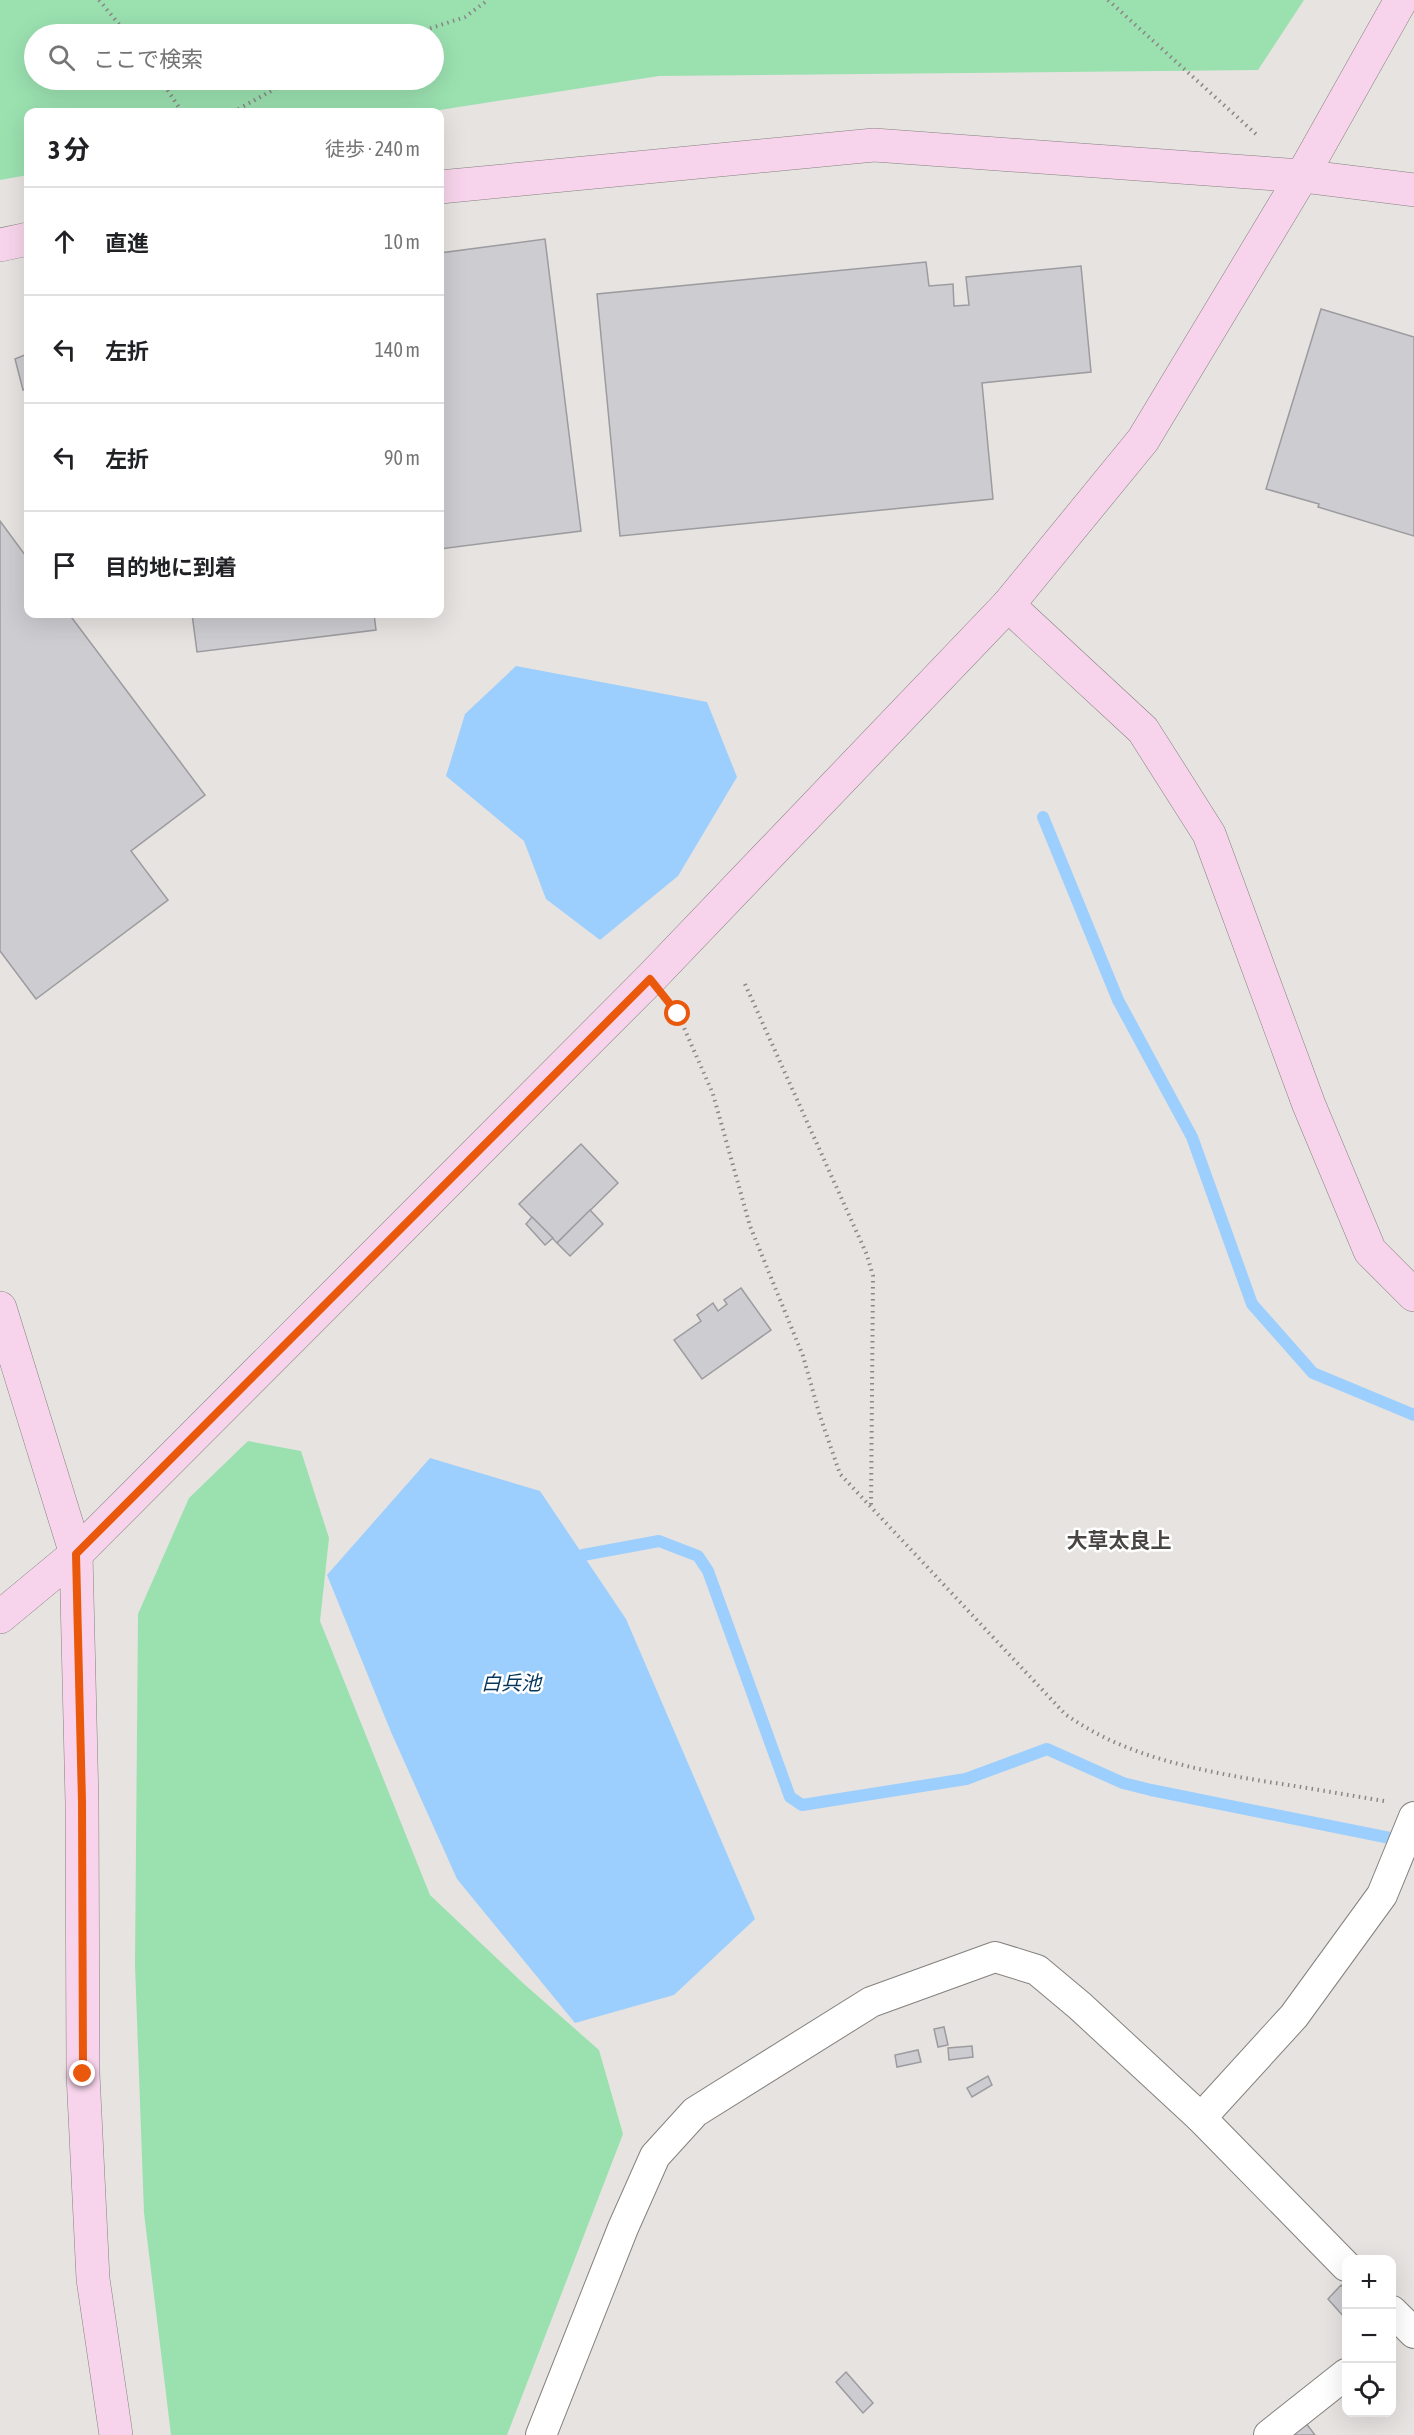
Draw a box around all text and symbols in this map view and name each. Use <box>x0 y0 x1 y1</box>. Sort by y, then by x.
search box <box>24 24 444 90</box>
icon: search <box>45 41 78 74</box>
text: ここで検索 <box>93 46 203 72</box>
text: 3 分 <box>48 135 90 165</box>
text: 徒歩 · 240 m <box>325 137 420 160</box>
icon: ahead <box>48 225 81 258</box>
text: 直進 <box>105 230 149 256</box>
text: 10 m <box>384 230 420 253</box>
icon: left <box>48 333 81 366</box>
text: 左折 <box>105 338 149 364</box>
text: 140 m <box>375 338 420 361</box>
icon: left <box>48 441 81 474</box>
text: 左折 <box>105 446 149 472</box>
text: 90 m <box>384 446 420 469</box>
icon: arrive <box>48 549 81 582</box>
text: 目的地に到着 <box>105 554 237 580</box>
route start <box>664 1000 690 1026</box>
district label: 大草太良上 <box>1067 1528 1172 1552</box>
water label: 白兵池 <box>481 1671 543 1694</box>
route end <box>69 2060 95 2086</box>
map controls <box>1342 2255 1396 2417</box>
button: + <box>1342 2255 1396 2309</box>
button: − <box>1342 2309 1396 2363</box>
button: locate <box>1342 2363 1396 2417</box>

